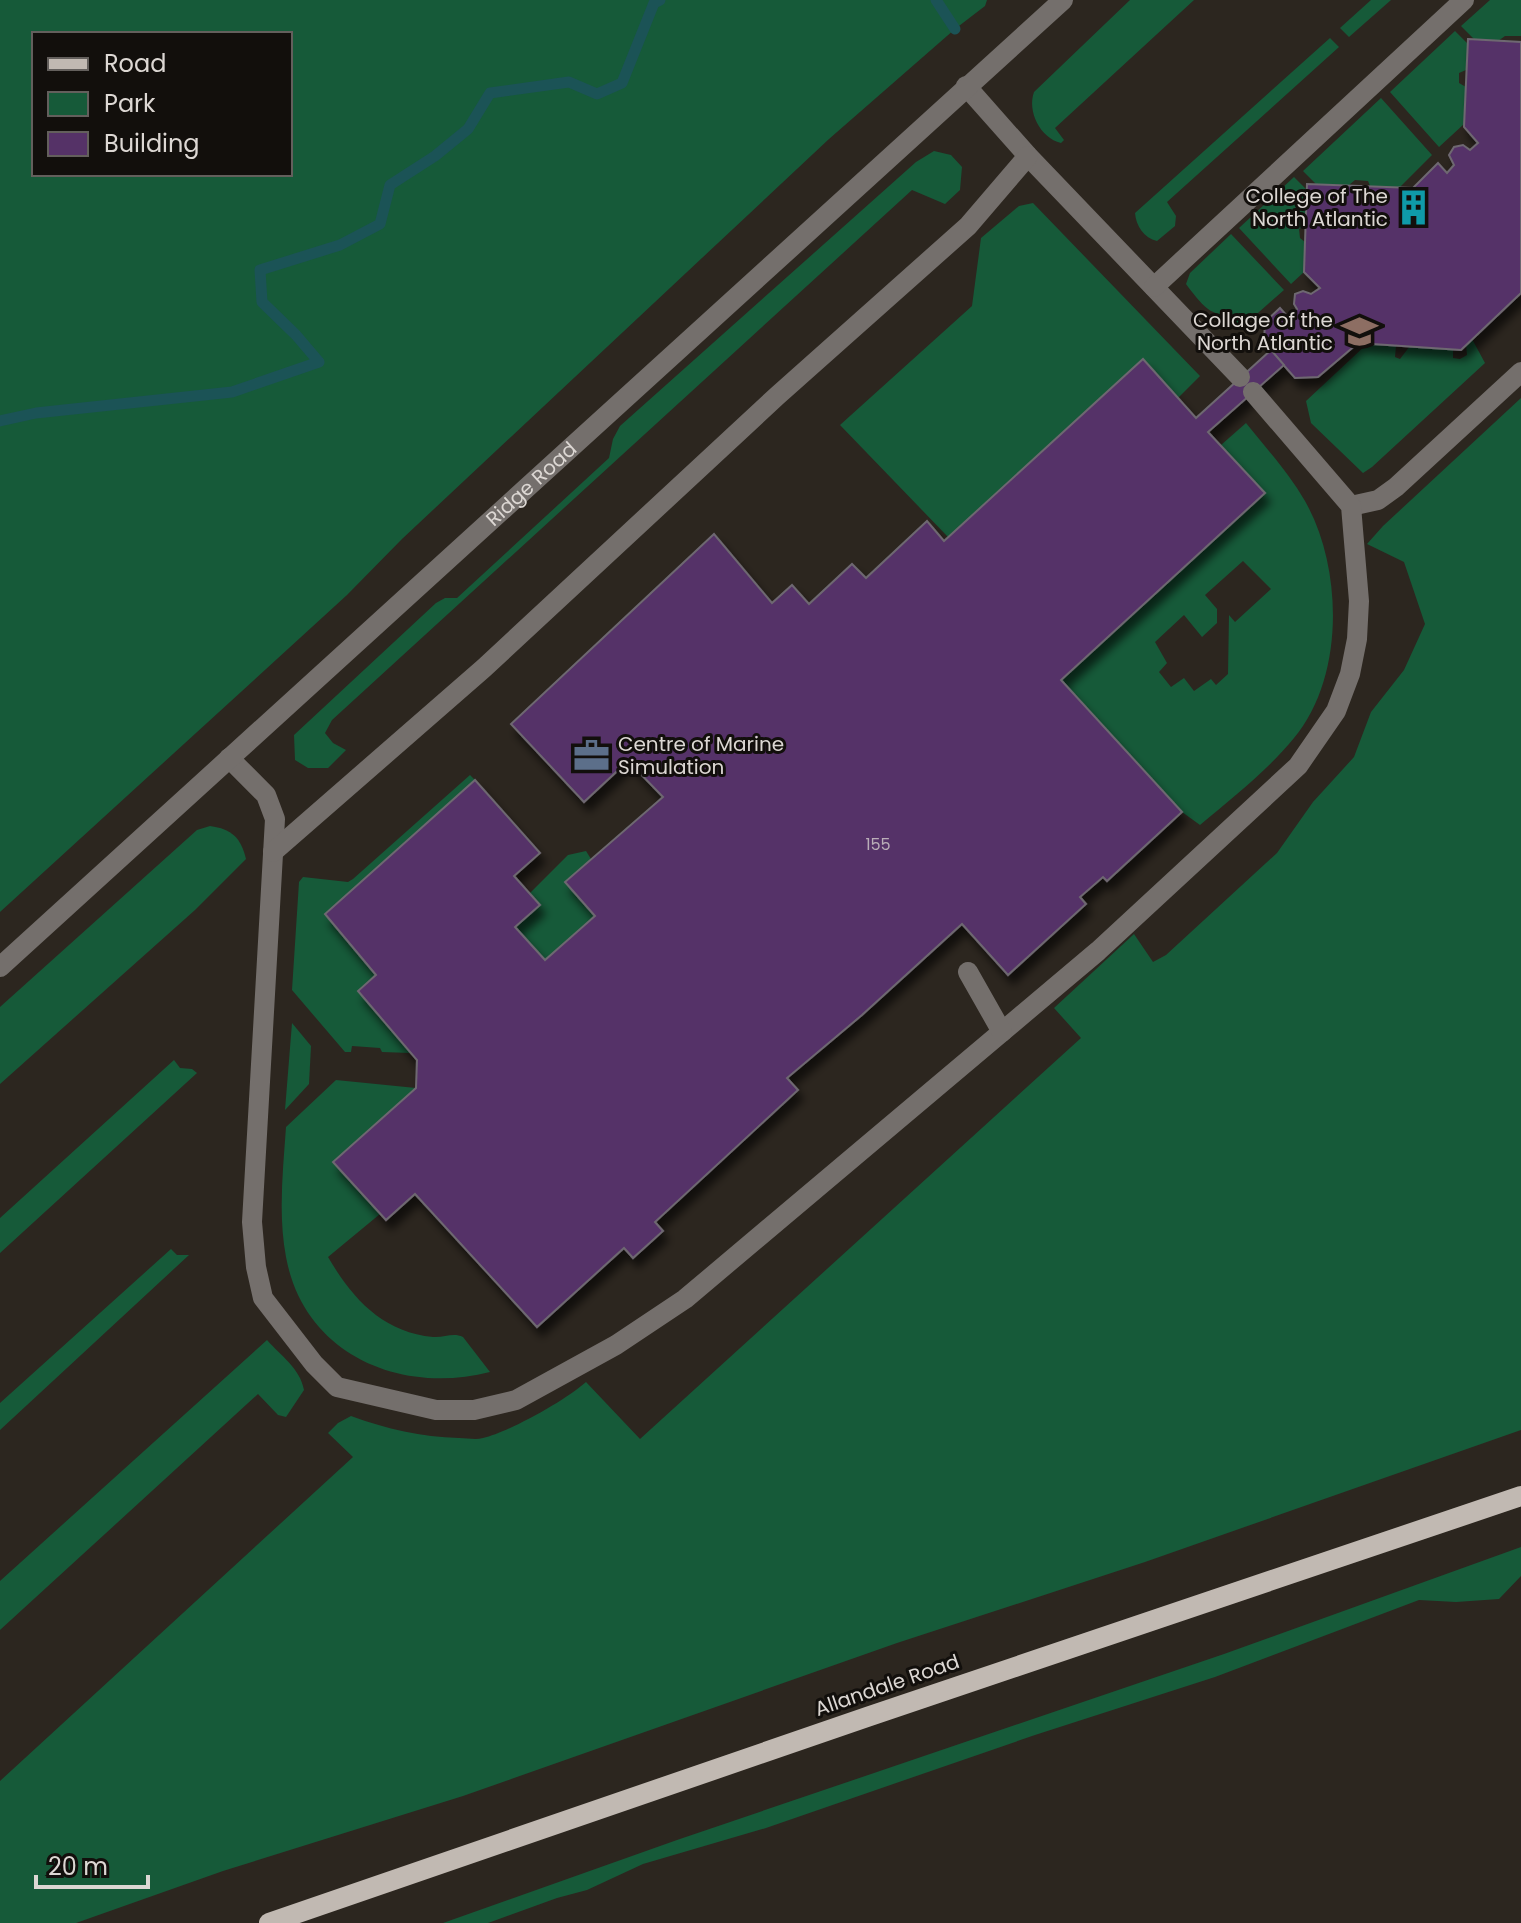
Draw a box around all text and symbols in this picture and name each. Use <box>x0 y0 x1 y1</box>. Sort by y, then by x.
legend <box>32 32 292 176</box>
text: Road <box>104 47 166 80</box>
text: Park <box>104 87 156 120</box>
text: Building <box>104 127 200 160</box>
place label: College of The North Atlantic <box>1246 182 1388 233</box>
building icon: College of The North Atlantic <box>1395 189 1433 227</box>
place label: Collage of the North Atlantic <box>1193 306 1333 357</box>
school or university icon: Collage of the North Atlantic <box>1340 313 1378 351</box>
street label: Ridge Road <box>480 435 583 533</box>
place label: Centre of Marine Simulation <box>618 730 784 781</box>
office icon: Centre of Marine Simulation <box>573 737 611 775</box>
house number: 155 <box>865 833 891 856</box>
street label: Allandale Road <box>811 1647 963 1723</box>
scale bar <box>36 1839 148 1889</box>
text: 20 m <box>48 1850 108 1883</box>

